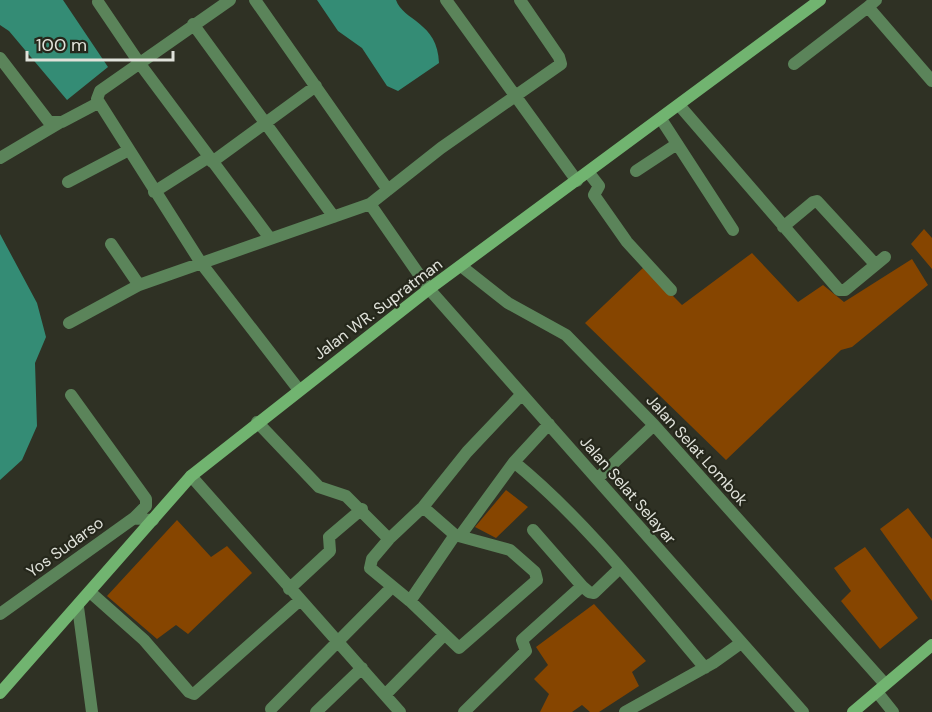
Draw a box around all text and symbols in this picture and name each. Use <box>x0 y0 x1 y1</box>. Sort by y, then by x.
scale bar <box>27 24 172 62</box>
text: 100 m <box>36 33 87 57</box>
street label: Jalan WR. Supratman <box>309 254 447 364</box>
street label: Jalan Selat Lombok <box>641 390 753 510</box>
street label: Jalan Selat Selayar <box>575 431 681 549</box>
street label: Yos Sudarso <box>22 512 108 582</box>

